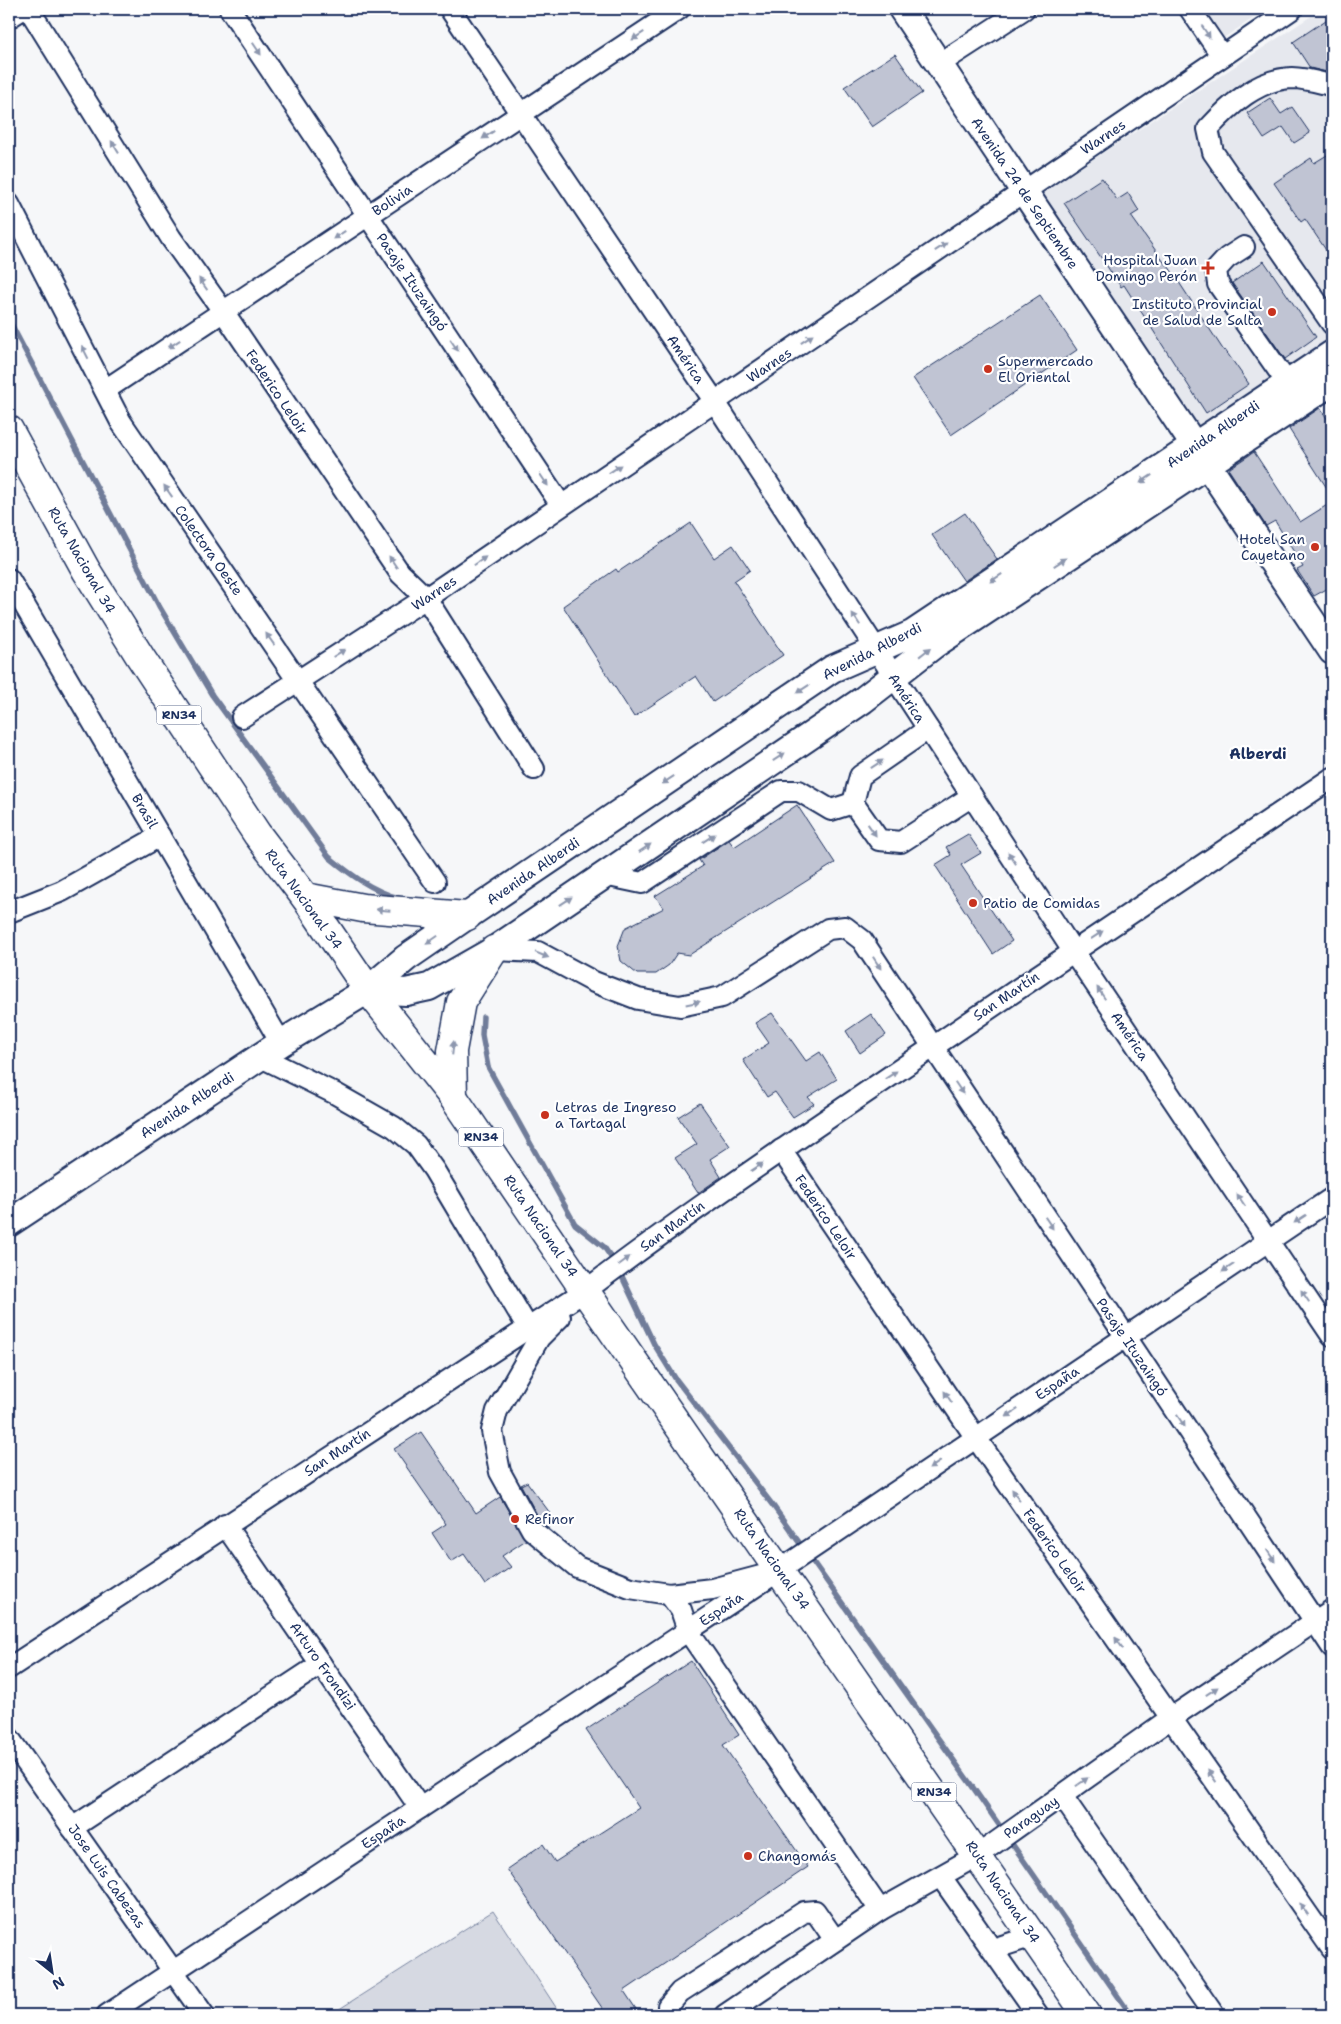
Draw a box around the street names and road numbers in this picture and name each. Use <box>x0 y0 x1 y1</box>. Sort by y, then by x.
street label: Avenida 24 de Septiembre <box>967 114 1083 272</box>
street label: Warnes <box>1077 115 1129 159</box>
street label: Bolivia <box>369 180 416 220</box>
street label: Pasaje Ituzaingó <box>372 229 452 335</box>
street label: América <box>663 331 709 387</box>
street label: Warnes <box>743 343 795 387</box>
street label: Federico Leloir <box>242 346 312 438</box>
street label: Avenida Alberdi <box>1163 396 1263 472</box>
street label: Colectora Oeste <box>171 501 247 599</box>
street label: Ruta Nacional 34 <box>44 504 120 617</box>
street label: Warnes <box>408 571 460 615</box>
street label: Avenida Alberdi <box>819 618 925 684</box>
street label: América <box>884 670 930 726</box>
road number: RN34 <box>156 706 202 724</box>
street label: Brasil <box>128 790 163 832</box>
street label: Avenida Alberdi <box>483 833 583 909</box>
street label: Ruta Nacional 34 <box>261 845 347 953</box>
street label: San Martín <box>970 967 1043 1025</box>
street label: América <box>1107 1008 1153 1064</box>
street label: Avenida Alberdi <box>137 1068 237 1142</box>
road number: RN34 <box>458 1128 504 1146</box>
street label: Ruta Nacional 34 <box>500 1171 582 1281</box>
street label: Federico Leloir <box>791 1171 861 1263</box>
street label: San Martín <box>636 1196 708 1256</box>
street label: Pasaje Ituzaingó <box>1092 1294 1172 1400</box>
street label: España <box>1032 1362 1083 1404</box>
street label: San Martín <box>300 1424 374 1480</box>
street label: Ruta Nacional 34 <box>730 1505 814 1613</box>
street label: Federico Leloir <box>1019 1505 1091 1597</box>
street label: España <box>696 1588 747 1630</box>
street label: Arturo Frondizi <box>286 1618 360 1714</box>
road number: RN34 <box>912 1782 956 1801</box>
street label: Paraguay <box>1000 1792 1062 1842</box>
street label: España <box>358 1811 409 1853</box>
street label: Jose Luis Cabezas <box>64 1820 150 1932</box>
street label: Ruta Nacional 34 <box>962 1837 1044 1947</box>

